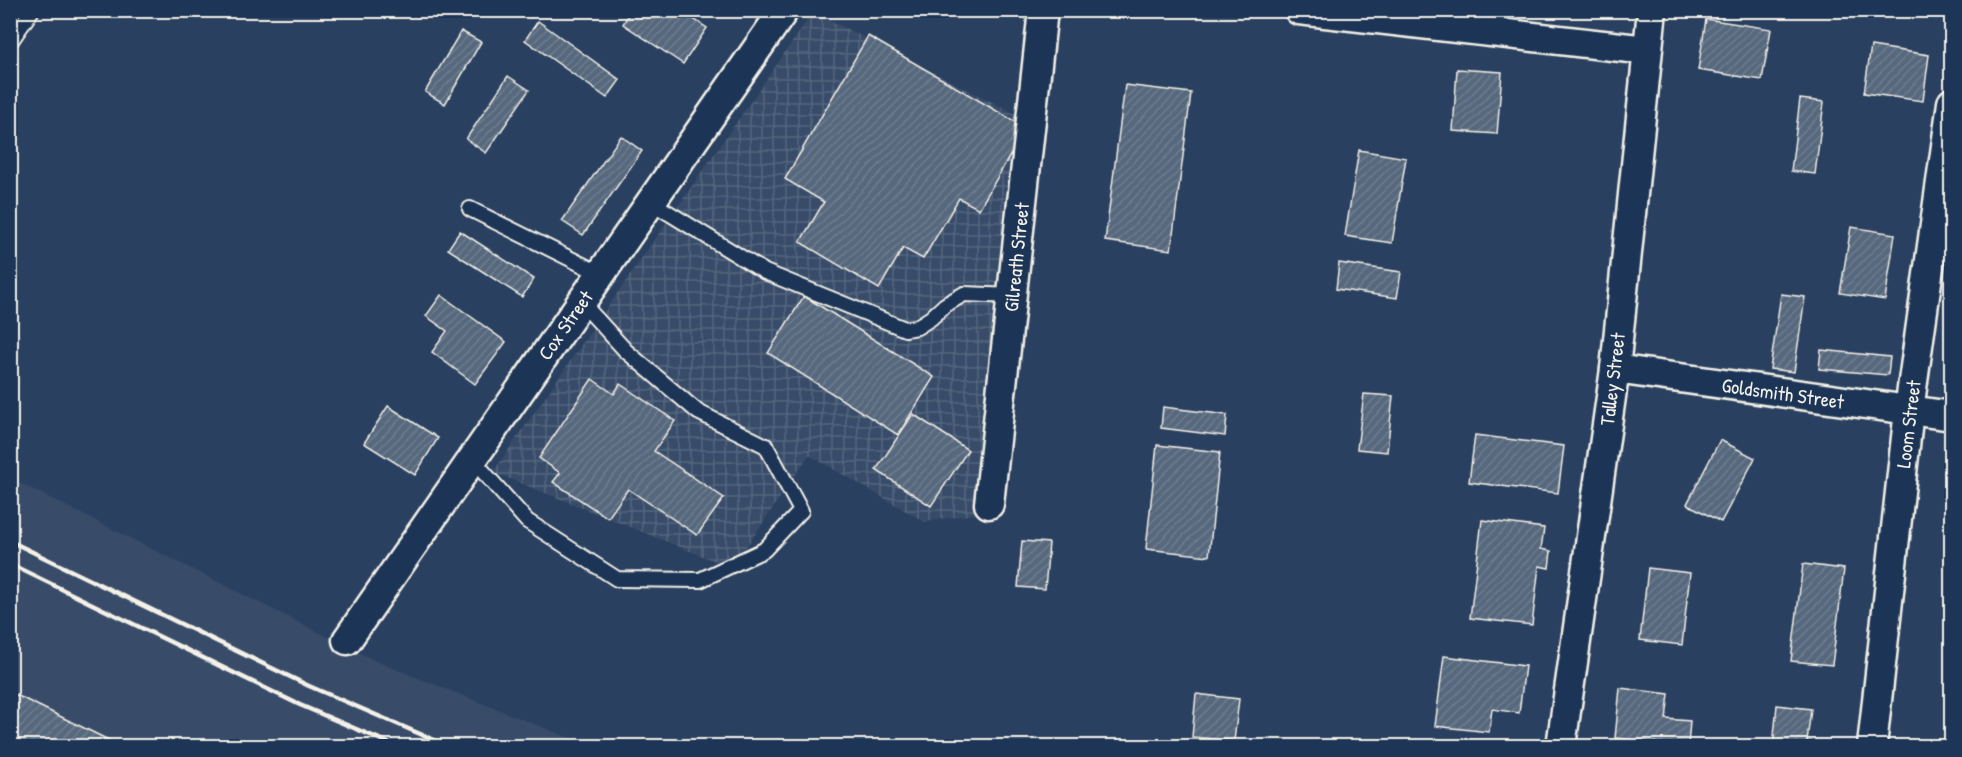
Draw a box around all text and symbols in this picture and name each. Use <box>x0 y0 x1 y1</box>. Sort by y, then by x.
street label: Gilreath Street <box>997 200 1035 313</box>
street label: Cox Street <box>531 284 599 365</box>
street label: Talley Street <box>1593 330 1631 427</box>
street label: Goldsmith Street <box>1720 371 1847 415</box>
street label: Loom Street <box>1889 377 1927 469</box>

